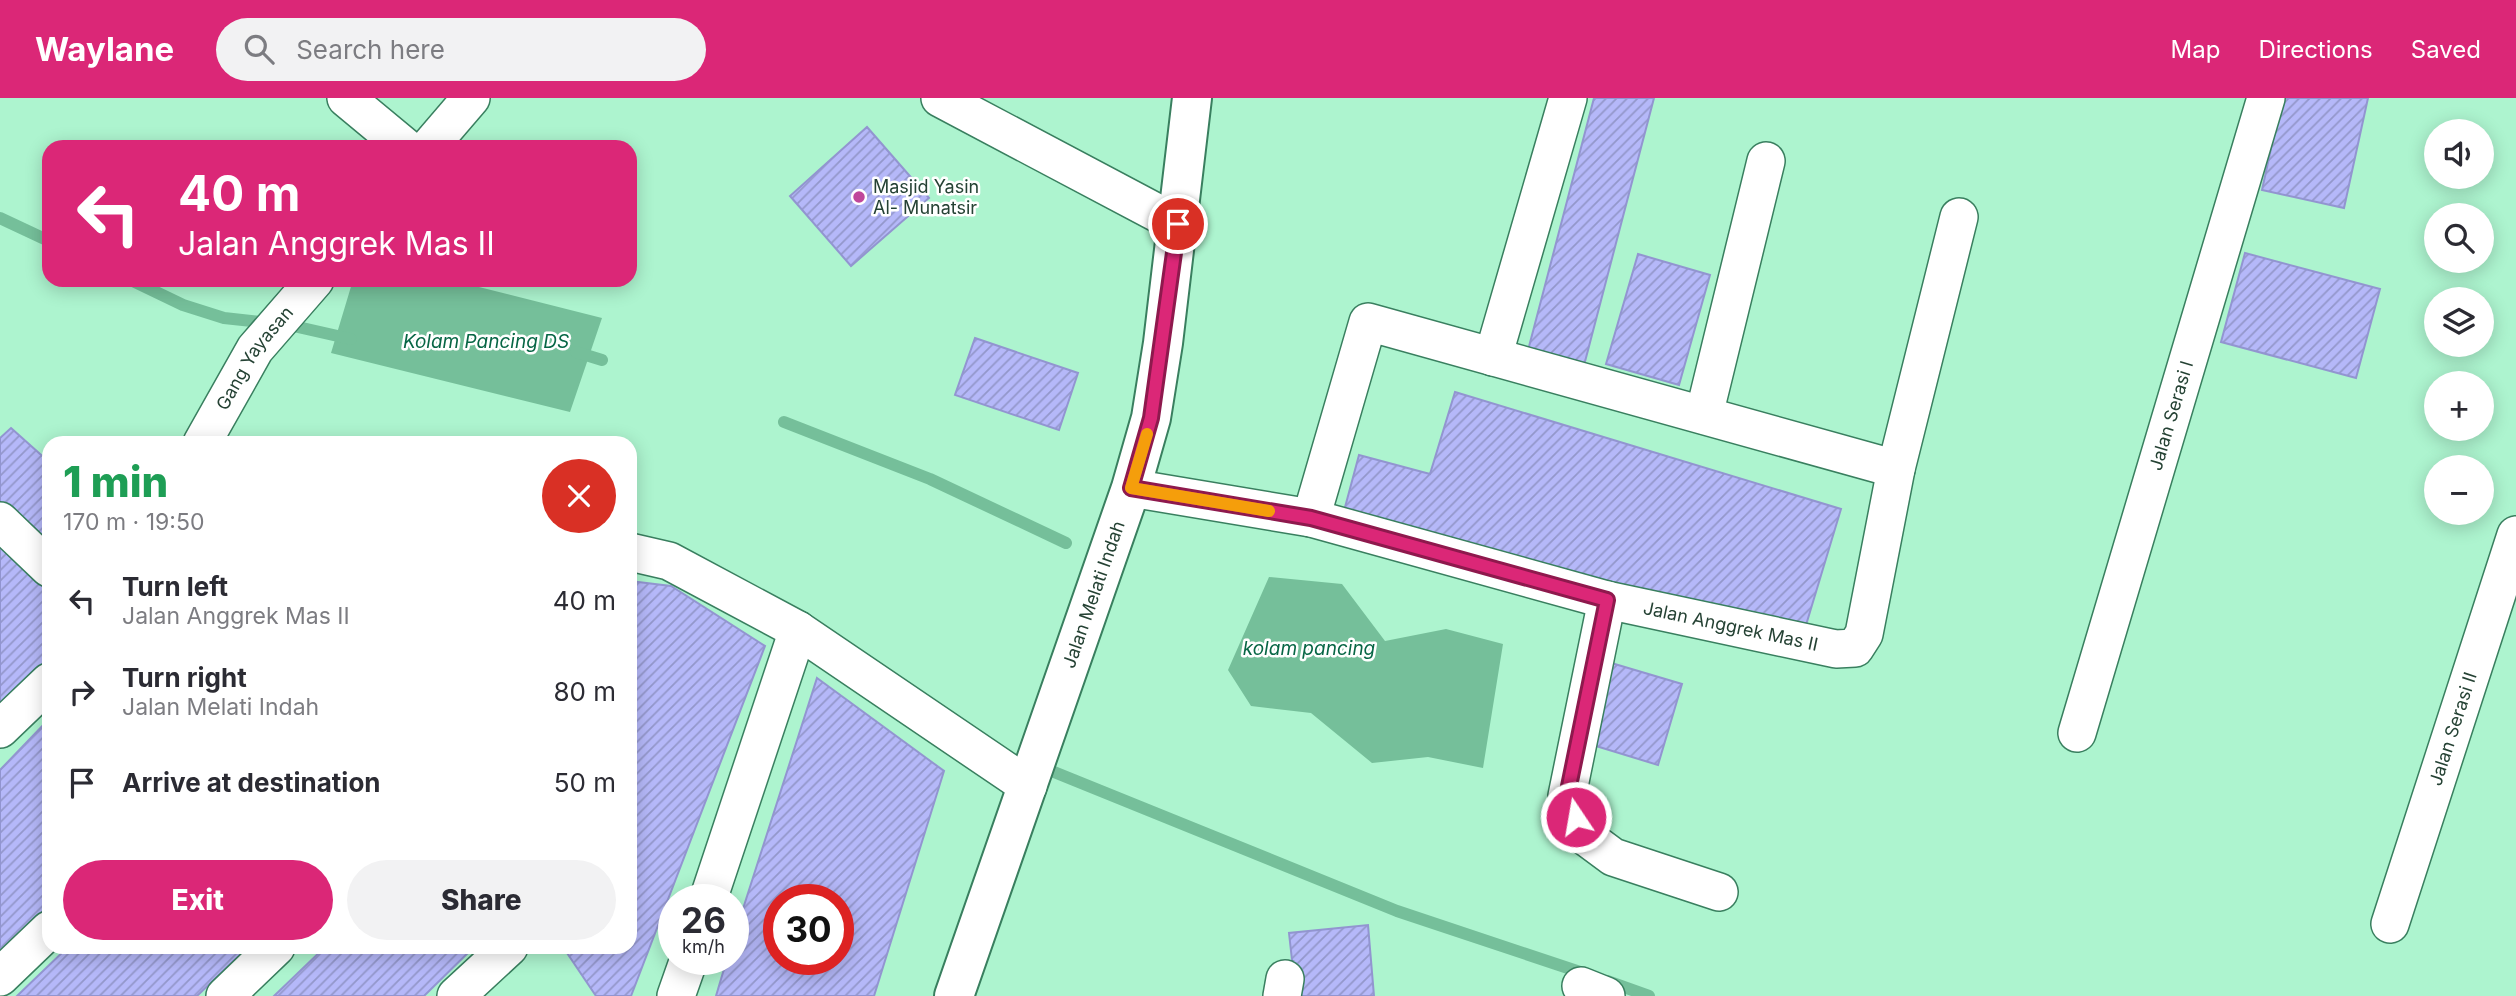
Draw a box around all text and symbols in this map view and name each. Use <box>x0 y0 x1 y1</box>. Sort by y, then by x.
search box <box>216 18 706 81</box>
text: Waylane <box>35 29 174 69</box>
icon: search <box>240 30 278 68</box>
text: Search here <box>296 34 445 65</box>
text: Map <box>2171 35 2220 64</box>
text: Directions <box>2258 35 2373 64</box>
text: Saved <box>2411 35 2481 64</box>
map controls <box>2424 119 2494 525</box>
button: sound <box>2424 119 2494 189</box>
text: 40 m <box>178 164 301 223</box>
icon: left <box>63 168 154 259</box>
place label: Masjid Yasin Al- Munatsir <box>873 176 979 218</box>
marker: Masjid Yasin Al- Munatsir <box>851 189 867 205</box>
pin <box>1148 194 1208 254</box>
button: search <box>2424 203 2494 273</box>
icon: arrive <box>1159 205 1197 243</box>
text: Jalan Anggrek Mas II <box>178 224 495 263</box>
button: layers <box>2424 287 2494 357</box>
street label: Gang Yayasan <box>212 302 297 414</box>
water label: Kolam Pancing DS <box>403 330 570 353</box>
street label: Jalan Serasi I <box>2145 358 2197 473</box>
button: + <box>2424 371 2494 441</box>
button: − <box>2424 455 2494 525</box>
text: 1 min <box>63 456 168 507</box>
button: close <box>542 459 616 533</box>
text: 170 m · 19:50 <box>63 508 204 536</box>
street label: Jalan Melati Indah <box>1058 518 1129 671</box>
text: Turn left <box>122 571 228 602</box>
icon: left <box>63 582 101 620</box>
text: 40 m <box>553 585 616 616</box>
street label: Jalan Anggrek Mas II <box>1641 597 1820 655</box>
text: Jalan Anggrek Mas II <box>122 602 350 630</box>
water label: kolam pancing <box>1243 637 1376 660</box>
text: Turn right <box>122 662 247 693</box>
street label: Jalan Serasi II <box>2425 669 2481 788</box>
icon: right <box>63 673 101 711</box>
text: 80 m <box>553 676 616 707</box>
text: Jalan Melati Indah <box>122 693 319 721</box>
icon: arrive <box>63 764 101 802</box>
text: Arrive at destination <box>122 767 381 798</box>
text: 50 m <box>554 767 616 798</box>
position arrow <box>1539 780 1613 854</box>
button: Exit <box>63 860 333 940</box>
button: Share <box>347 860 616 940</box>
speed limit sign: 30 <box>763 884 854 975</box>
text: 26 <box>681 899 726 941</box>
text: km/h <box>682 936 725 957</box>

